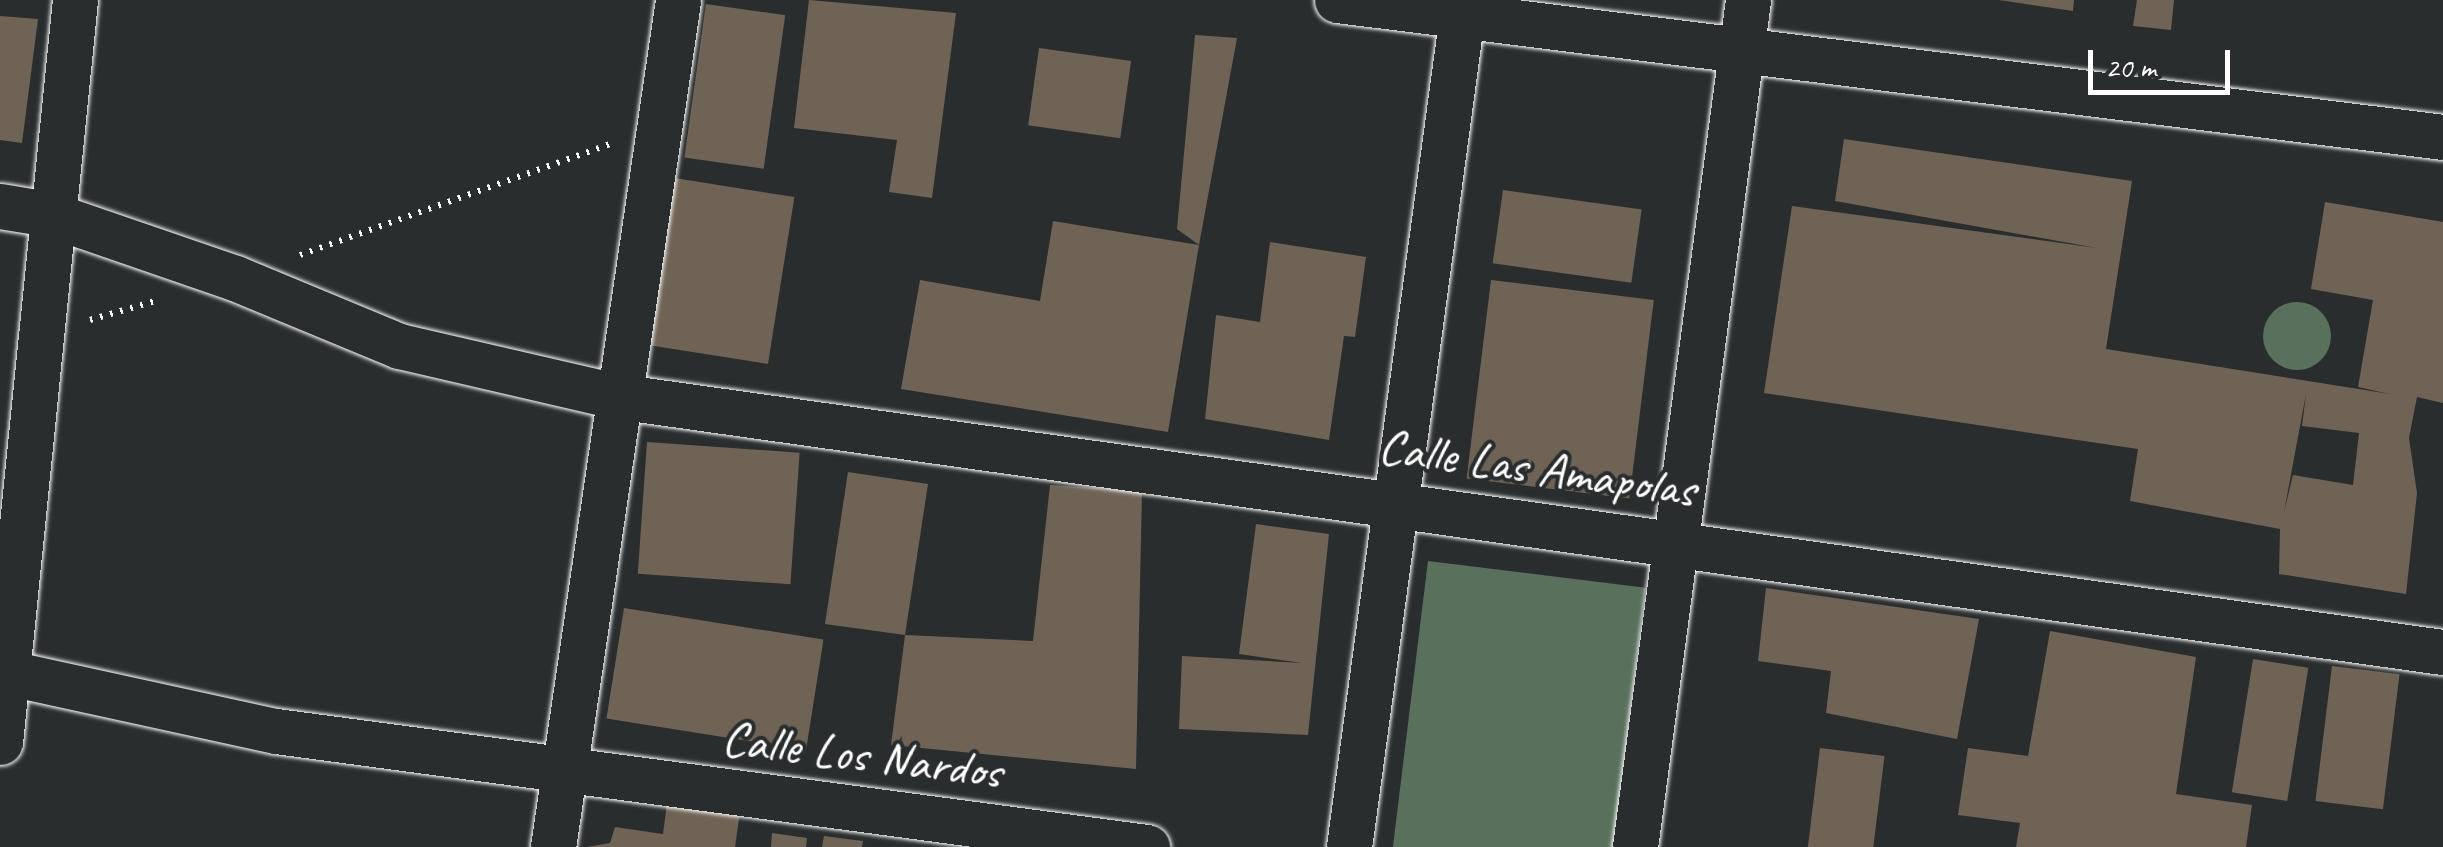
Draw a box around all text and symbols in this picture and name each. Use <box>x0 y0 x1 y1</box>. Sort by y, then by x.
scale bar <box>2093 30 2236 92</box>
text: 20 m <box>2105 48 2156 86</box>
street label: Calle Las Amapolas <box>1374 416 1700 520</box>
street label: Calle Los Nardos <box>718 708 1006 802</box>

